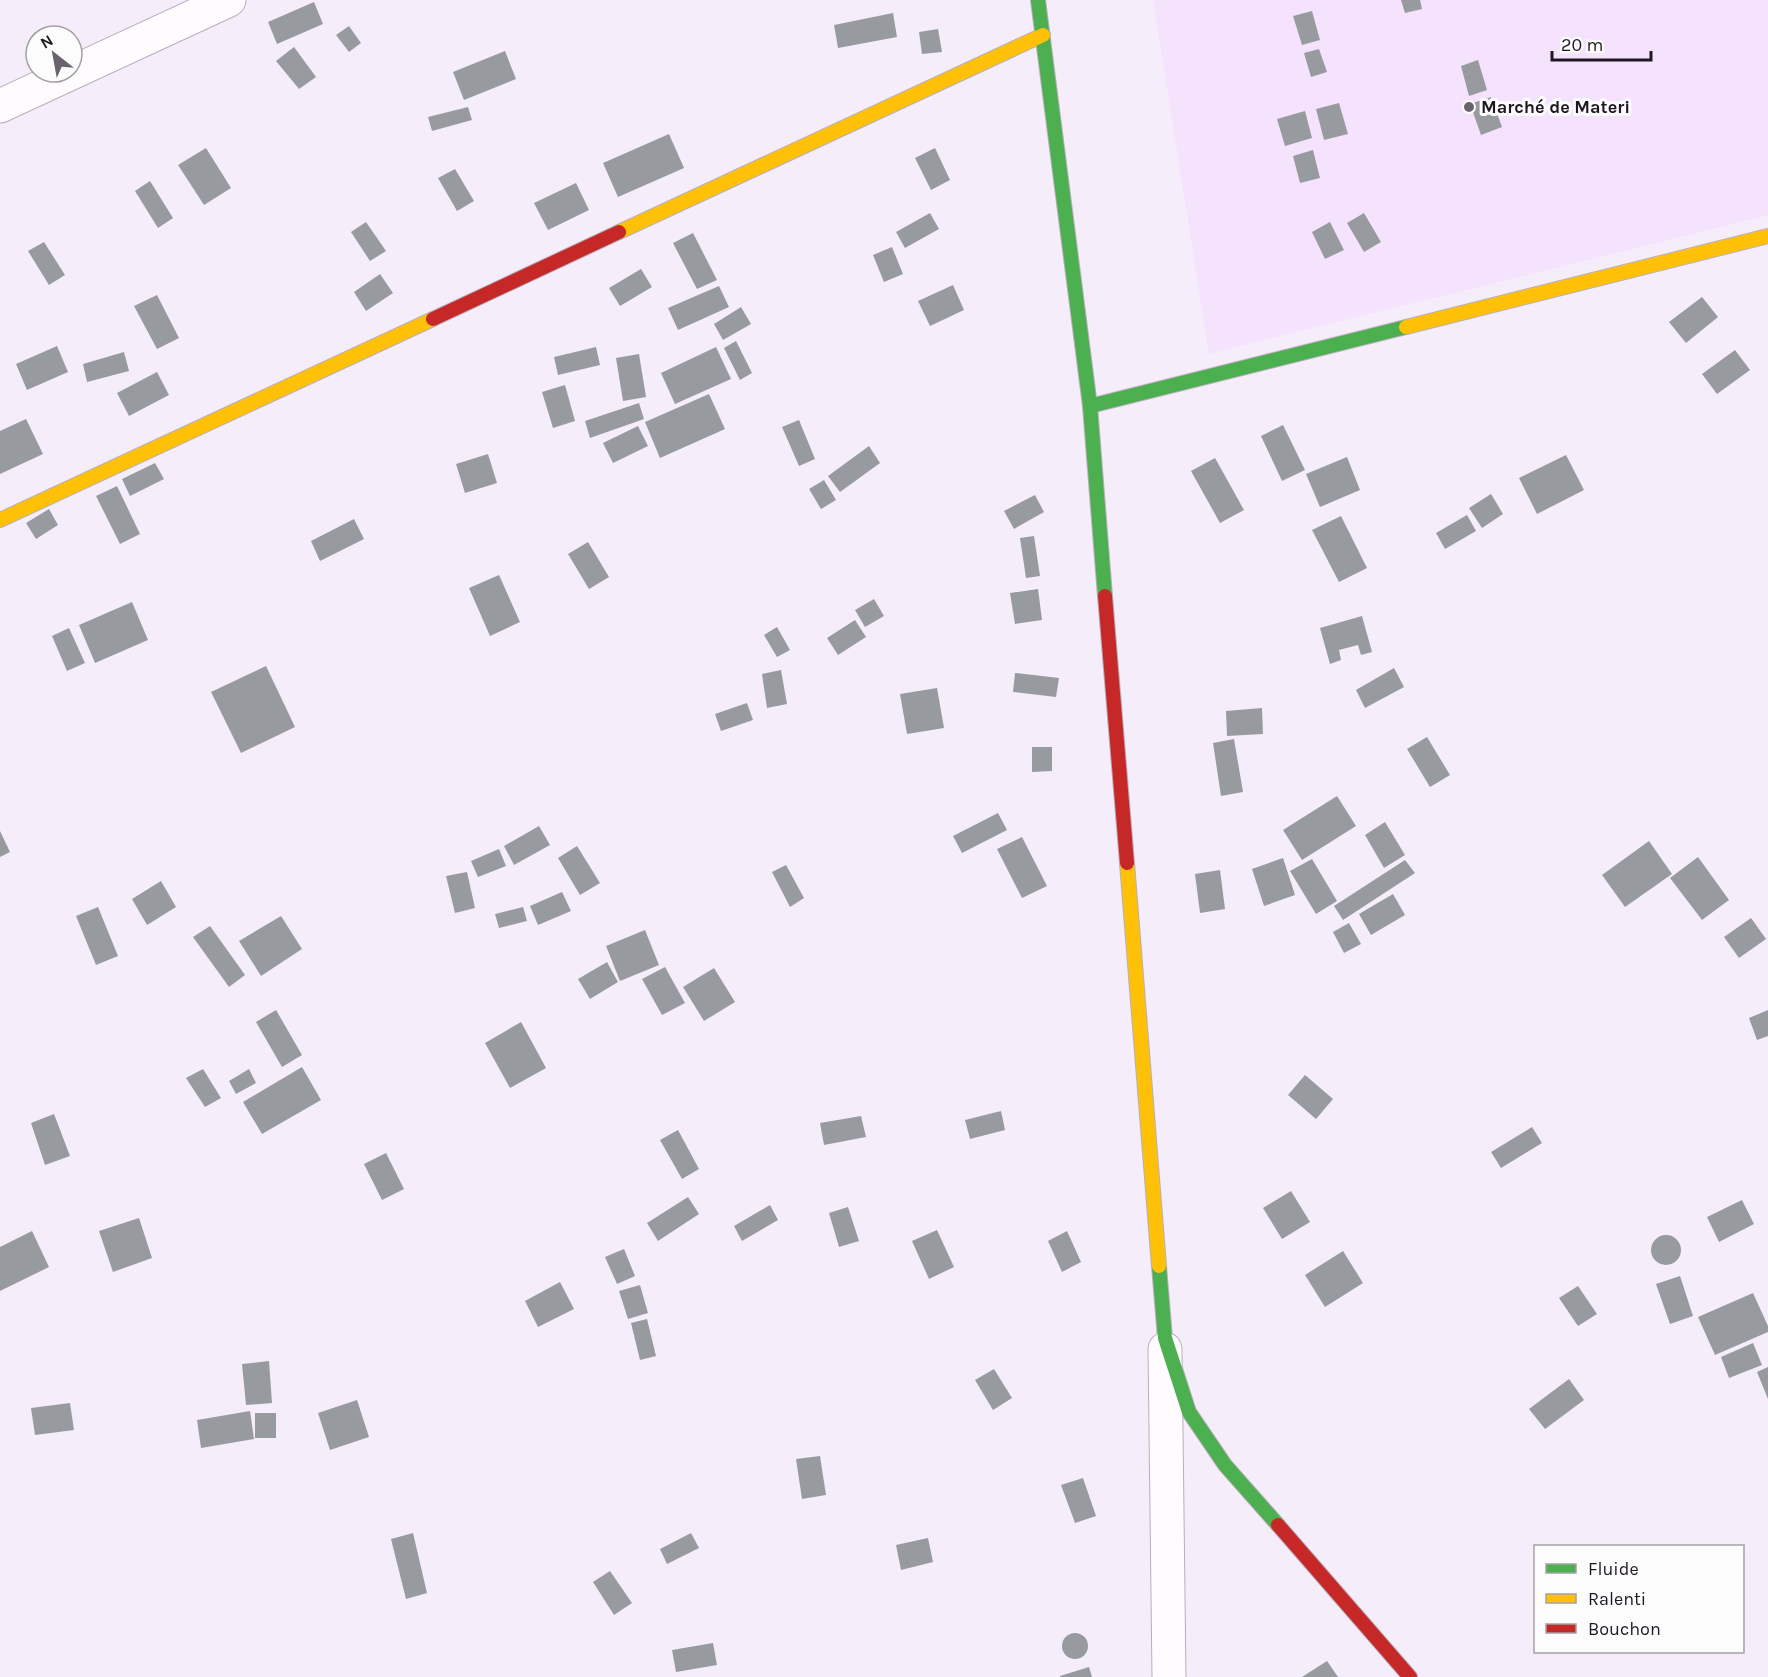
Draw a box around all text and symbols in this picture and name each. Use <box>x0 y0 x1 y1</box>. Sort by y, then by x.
north arrow <box>24 24 84 84</box>
scale bar <box>1552 24 1651 62</box>
text: N <box>37 30 56 53</box>
text: 20 m <box>1561 34 1603 56</box>
place label: Marché de Materi <box>1481 96 1630 118</box>
marker: Marché de Materi <box>1462 100 1476 114</box>
legend <box>1534 1545 1744 1653</box>
text: Fluide <box>1588 1558 1639 1580</box>
text: Ralenti <box>1588 1588 1646 1610</box>
text: Bouchon <box>1588 1618 1661 1640</box>

